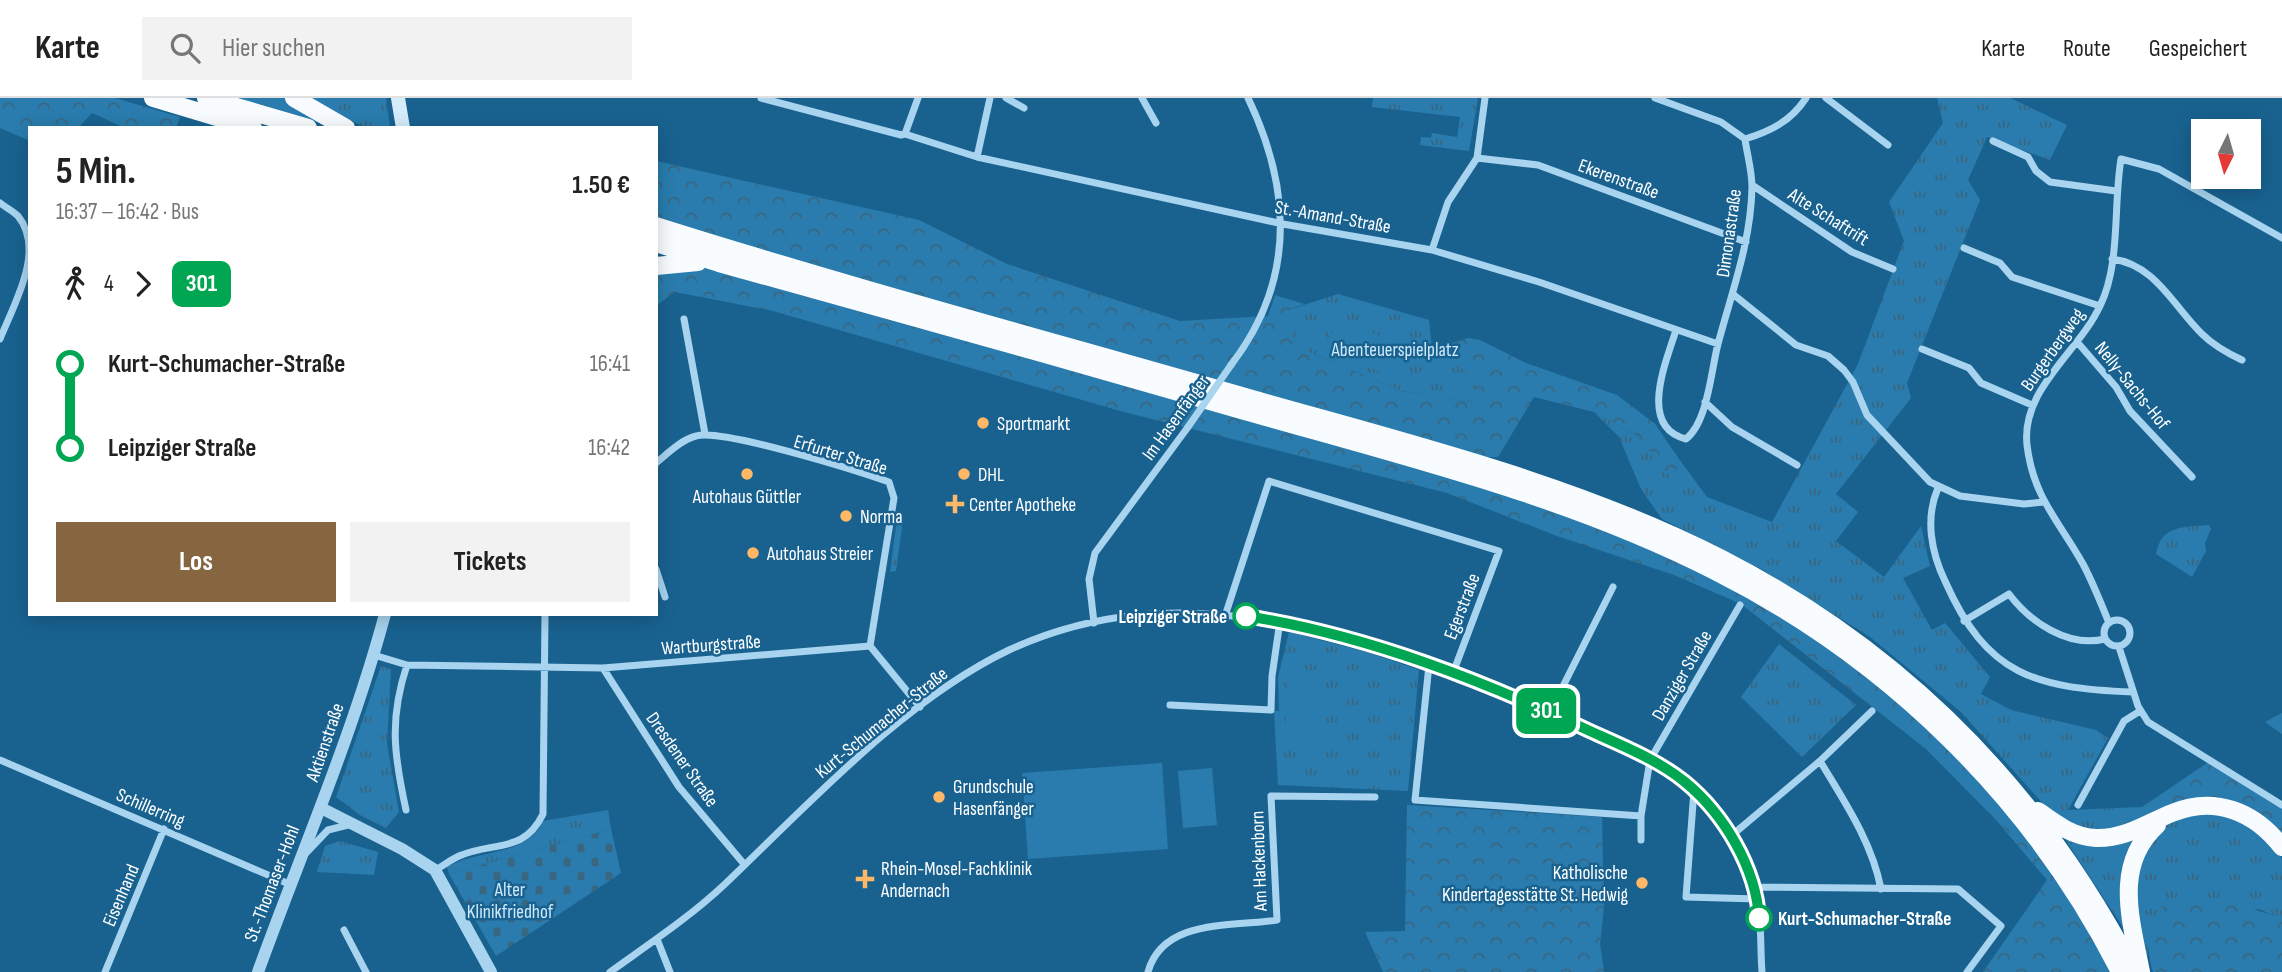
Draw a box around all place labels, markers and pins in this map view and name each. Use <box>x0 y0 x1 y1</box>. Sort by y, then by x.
place label: Sportmarkt <box>997 413 1071 436</box>
marker: Sportmarkt <box>975 415 991 431</box>
place label: DHL <box>978 464 1004 487</box>
marker: Autohaus Güttler <box>739 466 755 482</box>
marker: DHL <box>956 466 972 482</box>
place label: Autohaus Güttler <box>692 486 802 509</box>
place label: Center Apotheke <box>969 494 1076 517</box>
marker: Center Apotheke <box>947 496 963 512</box>
place label: Norma <box>860 506 903 529</box>
marker: Norma <box>838 508 854 524</box>
place label: Autohaus Streier <box>766 543 874 566</box>
marker: Autohaus Streier <box>745 545 761 561</box>
marker: Leipziger Straße <box>1233 603 1259 629</box>
place label: Leipziger Straße <box>1119 606 1227 629</box>
place label: Grundschule Hasenfänger <box>953 776 1034 821</box>
marker: Grundschule Hasenfänger <box>931 789 947 805</box>
place label: Rhein-Mosel-Fachklinik Andernach <box>880 858 1033 903</box>
place label: Katholische Kindertagesstätte St. Hedwig <box>1442 862 1628 907</box>
marker: Rhein-Mosel-Fachklinik Andernach <box>855 869 875 889</box>
marker: Katholische Kindertagesstätte St. Hedwig <box>1634 875 1650 891</box>
marker: Kurt-Schumacher-Straße <box>1746 905 1772 931</box>
place label: Kurt-Schumacher-Straße <box>1778 908 1951 931</box>

